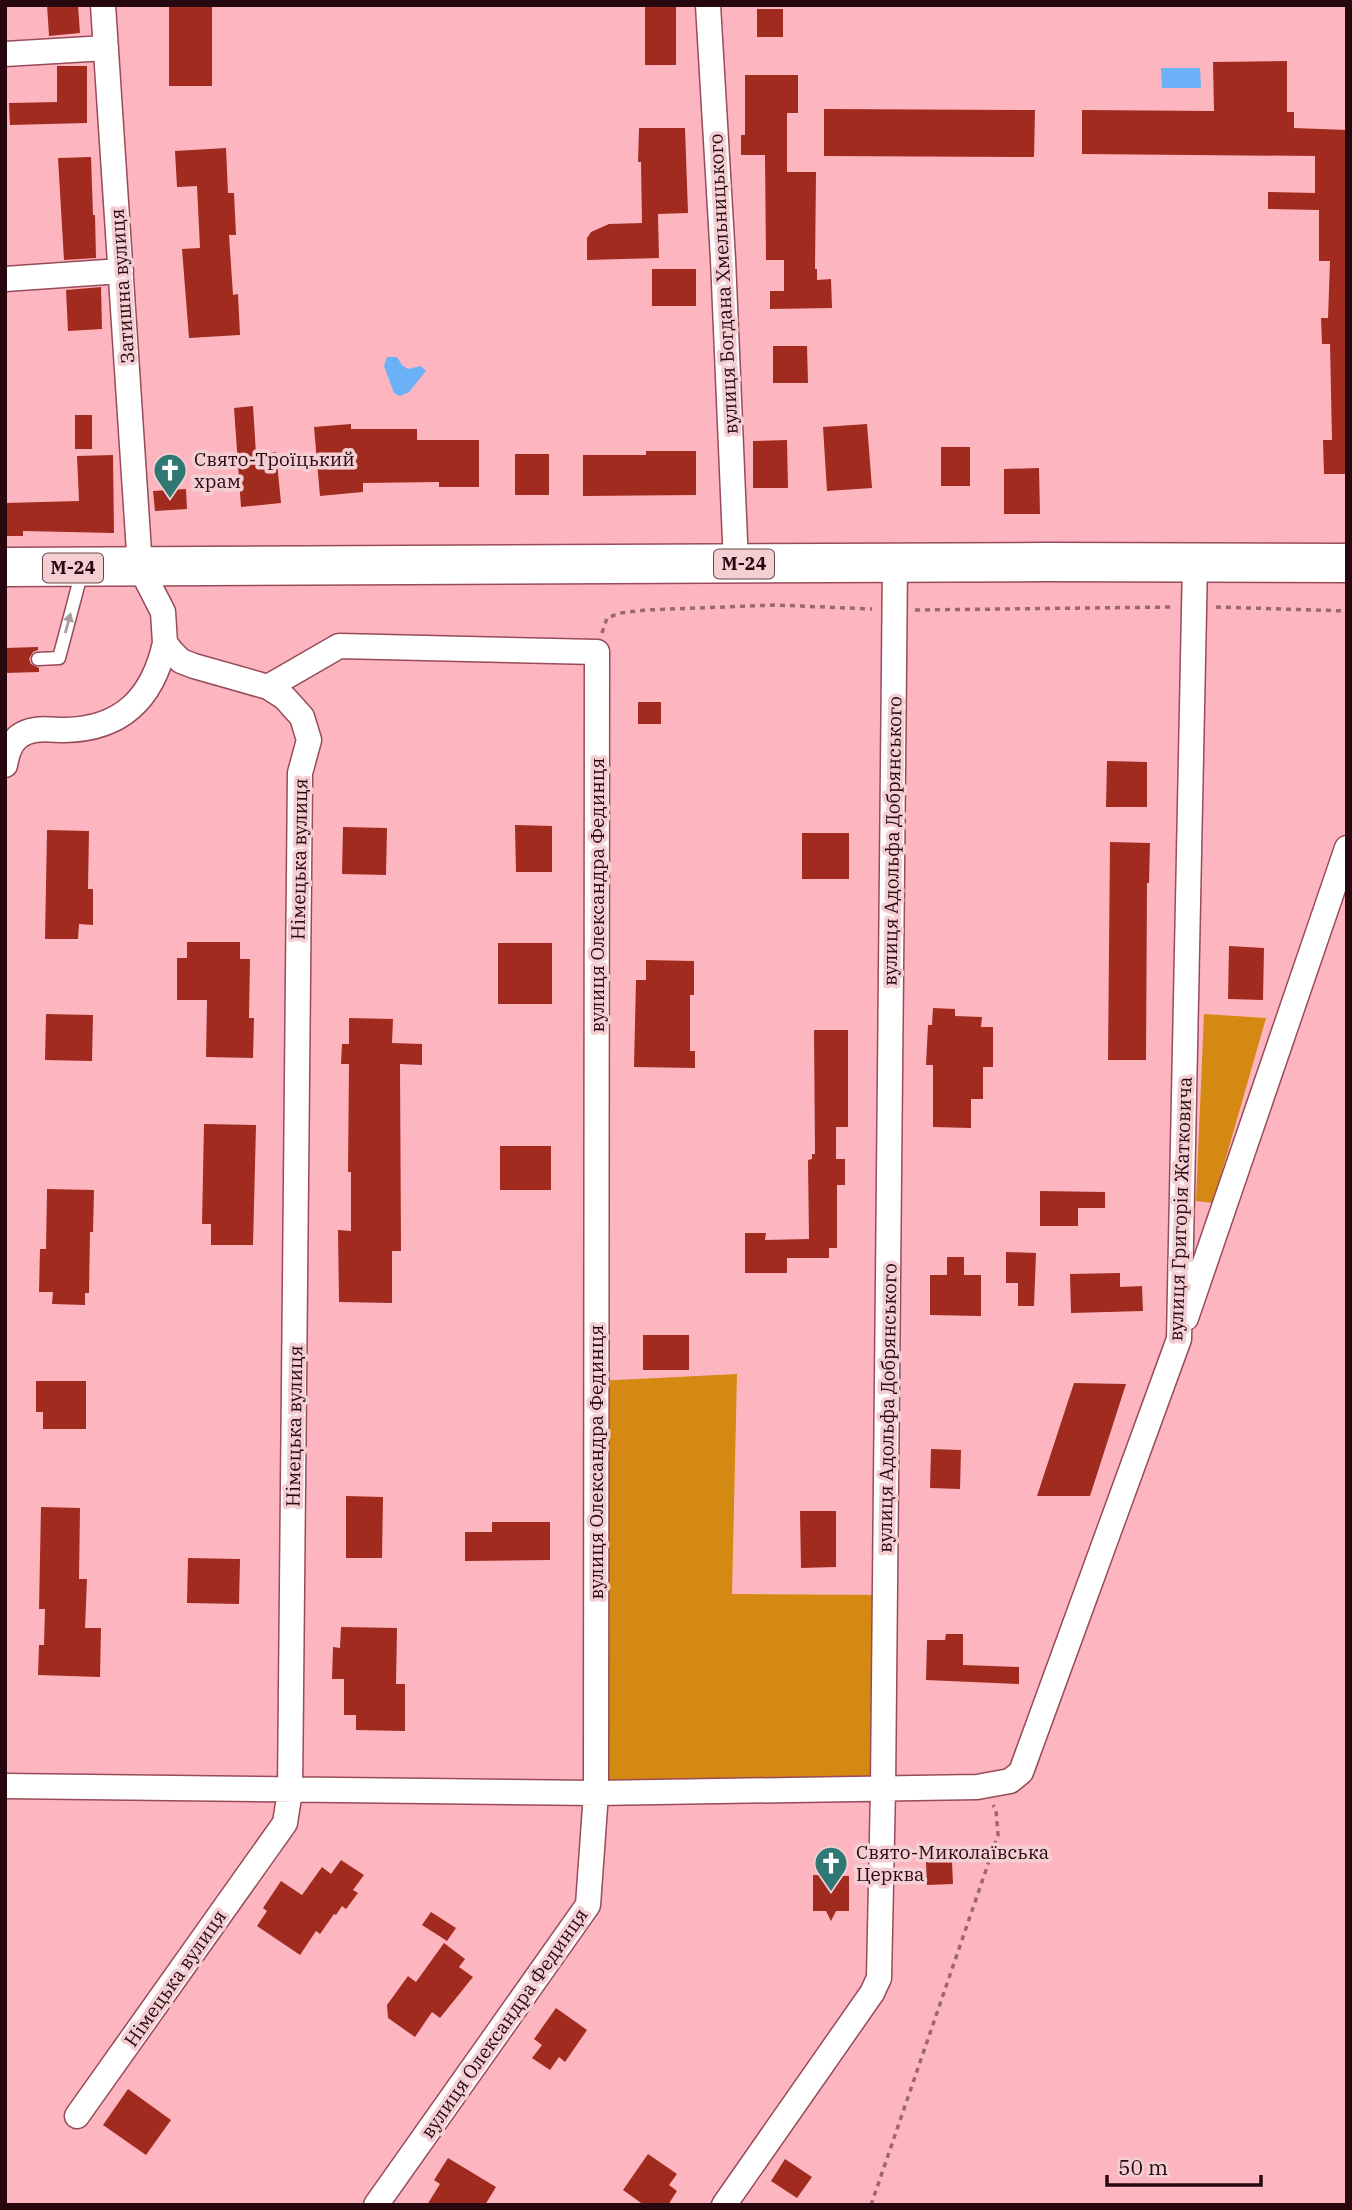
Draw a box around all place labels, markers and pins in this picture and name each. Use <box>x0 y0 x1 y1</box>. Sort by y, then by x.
place label: Свято-Троїцький храм <box>194 447 355 493</box>
church icon: Свято-Троїцький храм <box>151 451 189 500</box>
place label: Свято-Миколаївська Церква <box>856 1840 1049 1886</box>
church icon: Свято-Миколаївська Церква <box>812 1844 850 1893</box>

